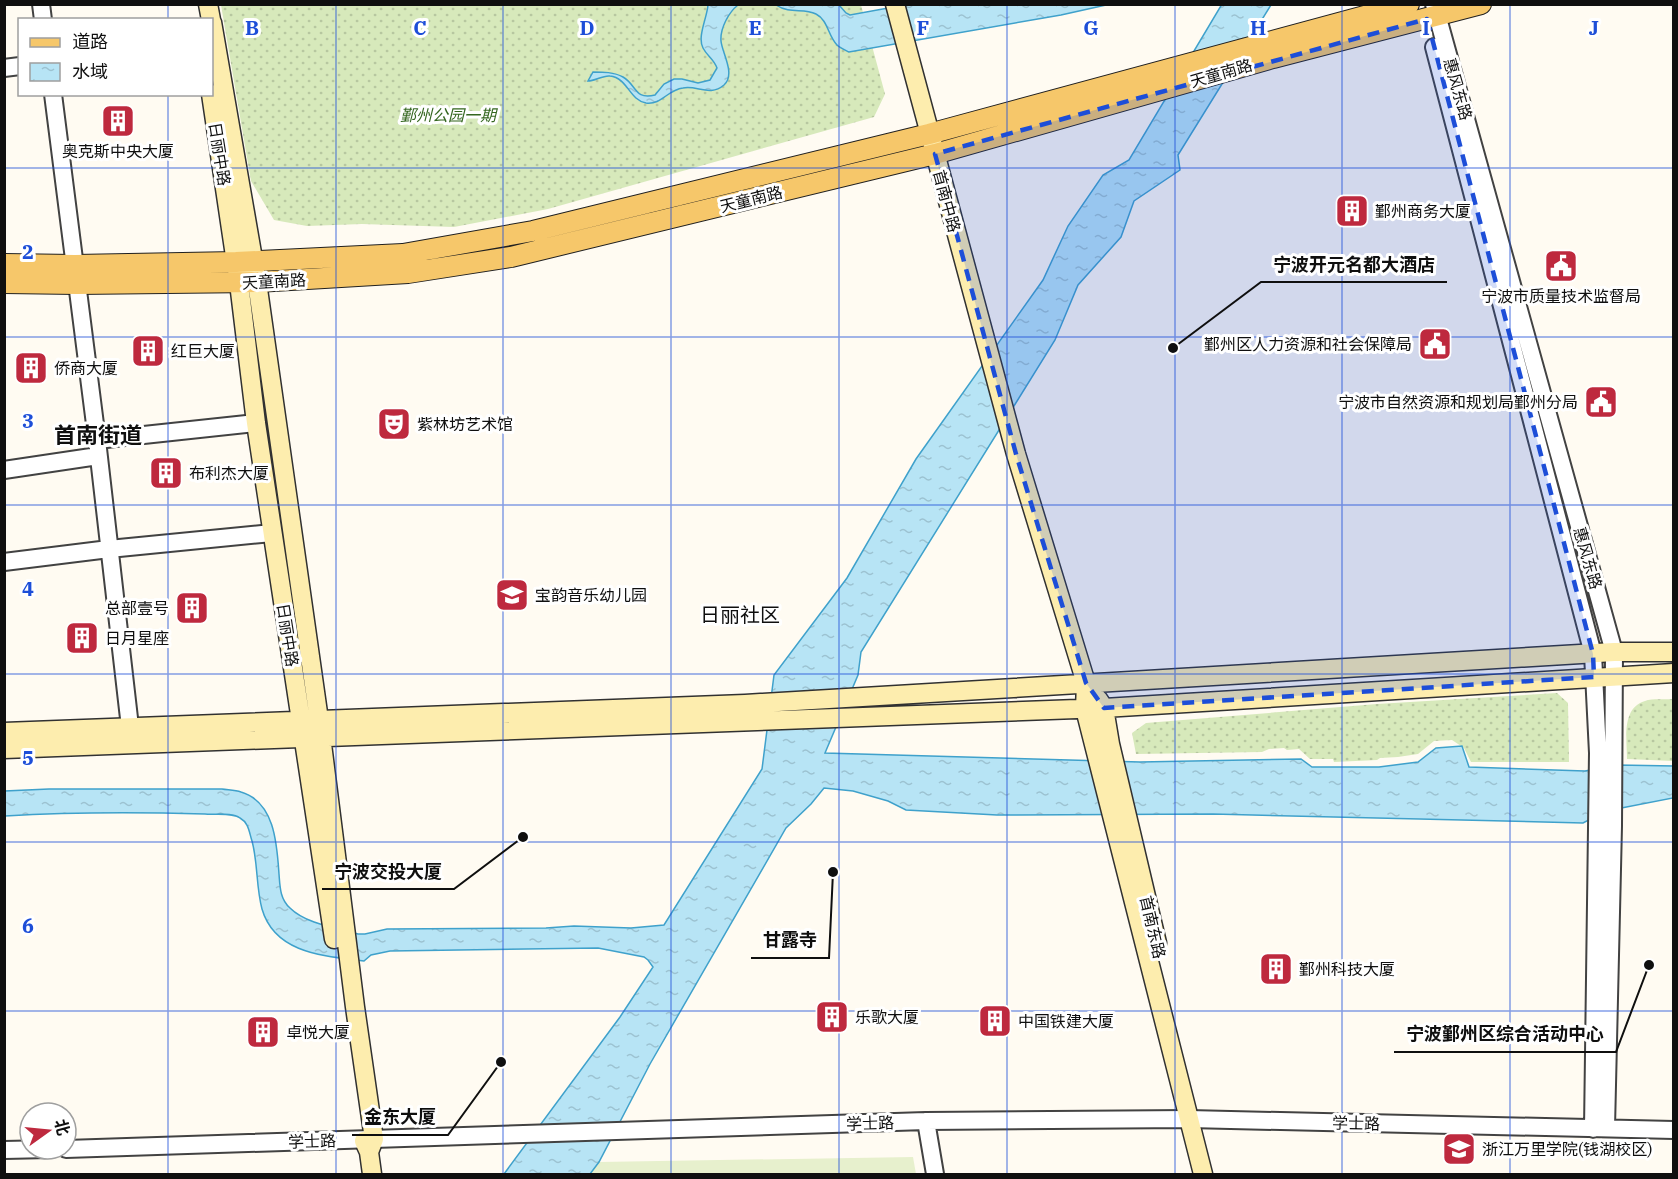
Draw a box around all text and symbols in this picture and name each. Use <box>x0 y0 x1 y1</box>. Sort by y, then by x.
text: B <box>245 14 259 41</box>
text: C <box>413 14 427 41</box>
text: D <box>579 14 595 41</box>
text: E <box>748 14 762 41</box>
text: F <box>917 14 929 41</box>
text: G <box>1083 14 1099 41</box>
text: H <box>1250 14 1266 41</box>
text: I <box>1422 14 1430 41</box>
text: J <box>1589 14 1599 41</box>
legend <box>18 18 213 96</box>
text: 道路 <box>72 30 108 53</box>
street label: 天童南路 <box>1187 55 1255 91</box>
street label: 惠风东路 <box>1440 55 1476 123</box>
text: 水域 <box>72 60 108 83</box>
building icon: 奥克斯中央大厦 <box>100 103 136 139</box>
park label: 鄞州公园一期 <box>400 105 498 125</box>
street label: 日丽中路 <box>205 121 235 187</box>
place label: 奥克斯中央大厦 <box>62 141 174 161</box>
street label: 首南中路 <box>929 167 965 235</box>
street label: 天童南路 <box>718 182 784 216</box>
building icon: 鄞州商务大厦 <box>1334 193 1370 229</box>
place label: 鄞州商务大厦 <box>1375 201 1471 221</box>
text: 2 <box>22 238 34 265</box>
callout: 宁波开元名都大酒店 <box>1261 246 1447 282</box>
public building icon: 宁波市质量技术监督局 <box>1543 248 1579 284</box>
text: 宁波开元名都大酒店 <box>1273 253 1435 276</box>
street label: 天童南路 <box>242 269 306 293</box>
place label: 宁波市质量技术监督局 <box>1481 286 1641 306</box>
public building icon: 鄞州区人力资源和社会保障局 <box>1417 326 1453 362</box>
building icon: 红巨大厦 <box>130 333 166 369</box>
place label: 鄞州区人力资源和社会保障局 <box>1204 334 1412 354</box>
place label: 红巨大厦 <box>171 341 235 361</box>
building icon: 侨商大厦 <box>13 350 49 386</box>
place label: 侨商大厦 <box>54 358 118 378</box>
public building icon: 宁波市自然资源和规划局鄞州分局 <box>1583 384 1619 420</box>
place label: 宁波市自然资源和规划局鄞州分局 <box>1338 392 1578 412</box>
theatre icon: 紫林坊艺术馆 <box>376 406 412 442</box>
text: 3 <box>22 407 34 434</box>
place label: 紫林坊艺术馆 <box>417 414 513 434</box>
district label: 首南街道 <box>54 420 142 449</box>
building icon: 布利杰大厦 <box>148 455 184 491</box>
place label: 布利杰大厦 <box>189 463 269 483</box>
street label: 惠风东路 <box>1570 524 1606 592</box>
text: 4 <box>22 575 34 602</box>
school or university icon: 宝韵音乐幼儿园 <box>494 577 530 613</box>
place label: 宝韵音乐幼儿园 <box>535 585 647 605</box>
building icon: 总部壹号 <box>174 590 210 626</box>
place label: 总部壹号 <box>105 598 169 618</box>
district label: 日丽社区 <box>700 601 780 628</box>
street label: 日丽中路 <box>273 602 303 668</box>
building icon: 日月星座 <box>64 620 100 656</box>
place label: 日月星座 <box>105 628 169 648</box>
text: 5 <box>22 744 34 771</box>
callout: 宁波交投大厦 <box>322 853 454 889</box>
text: 宁波交投大厦 <box>334 860 442 883</box>
street label: 首南东路 <box>1136 894 1170 960</box>
text: 6 <box>22 912 34 939</box>
callout: 甘露寺 <box>751 922 829 958</box>
text: 甘露寺 <box>763 928 817 951</box>
building icon: 鄞州科技大厦 <box>1258 951 1294 987</box>
place label: 鄞州科技大厦 <box>1299 959 1395 979</box>
building icon: 乐歌大厦 <box>814 999 850 1035</box>
building icon: 中国铁建大厦 <box>977 1003 1013 1039</box>
place label: 乐歌大厦 <box>855 1007 919 1027</box>
place label: 中国铁建大厦 <box>1018 1011 1114 1031</box>
building icon: 卓悦大厦 <box>245 1014 281 1050</box>
callout: 宁波鄞州区综合活动中心 <box>1394 1016 1616 1052</box>
place label: 卓悦大厦 <box>286 1022 350 1042</box>
text: 宁波鄞州区综合活动中心 <box>1406 1022 1604 1045</box>
callout: 金东大厦 <box>352 1099 448 1135</box>
north arrow <box>18 1101 78 1161</box>
text: 金东大厦 <box>364 1105 436 1128</box>
street label: 学士路 <box>846 1112 894 1134</box>
street label: 学士路 <box>1332 1113 1380 1133</box>
text: 北 <box>51 1117 74 1137</box>
street label: 学士路 <box>288 1130 336 1152</box>
school or university icon: 浙江万里学院(钱湖校区) <box>1441 1131 1477 1167</box>
place label: 浙江万里学院(钱湖校区) <box>1482 1139 1653 1159</box>

